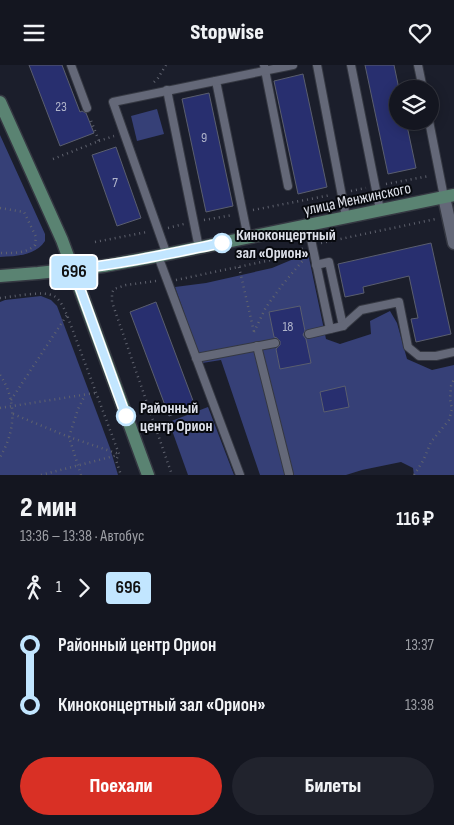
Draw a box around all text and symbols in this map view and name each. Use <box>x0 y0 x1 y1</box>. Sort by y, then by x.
icon: menu <box>20 19 48 47</box>
text: Stopwise <box>190 19 264 46</box>
icon: heart <box>406 19 434 47</box>
map controls <box>389 80 439 130</box>
button: layers <box>389 80 439 130</box>
house number: 23 <box>55 98 67 115</box>
house number: 9 <box>201 129 207 146</box>
house number: 7 <box>112 174 118 191</box>
street label: улица Менжинского <box>302 179 413 220</box>
place label: Киноконцертный зал «Орион» <box>236 226 336 263</box>
marker: Киноконцертный зал «Орион» <box>212 233 232 253</box>
line badge: 696 <box>45 256 103 288</box>
text: 696 <box>61 261 87 282</box>
house number: 18 <box>282 318 294 335</box>
place label: Районный центр Орион <box>140 399 213 436</box>
marker: Районный центр Орион <box>116 406 136 426</box>
text: 2 мин <box>20 491 77 524</box>
text: 116 ₽ <box>396 508 434 531</box>
text: 13:36 – 13:38 · Автобус <box>20 527 144 546</box>
icon: walk <box>20 574 48 602</box>
icon: forward <box>70 574 98 602</box>
text: 696 <box>116 577 141 598</box>
text: 1 <box>56 578 62 597</box>
text: Районный центр Орион <box>58 634 216 657</box>
text: 13:37 <box>406 636 434 655</box>
text: Киноконцертный зал «Орион» <box>58 694 266 717</box>
text: 13:38 <box>405 696 434 715</box>
button: Поехали <box>20 757 222 815</box>
button: Билеты <box>232 757 434 815</box>

